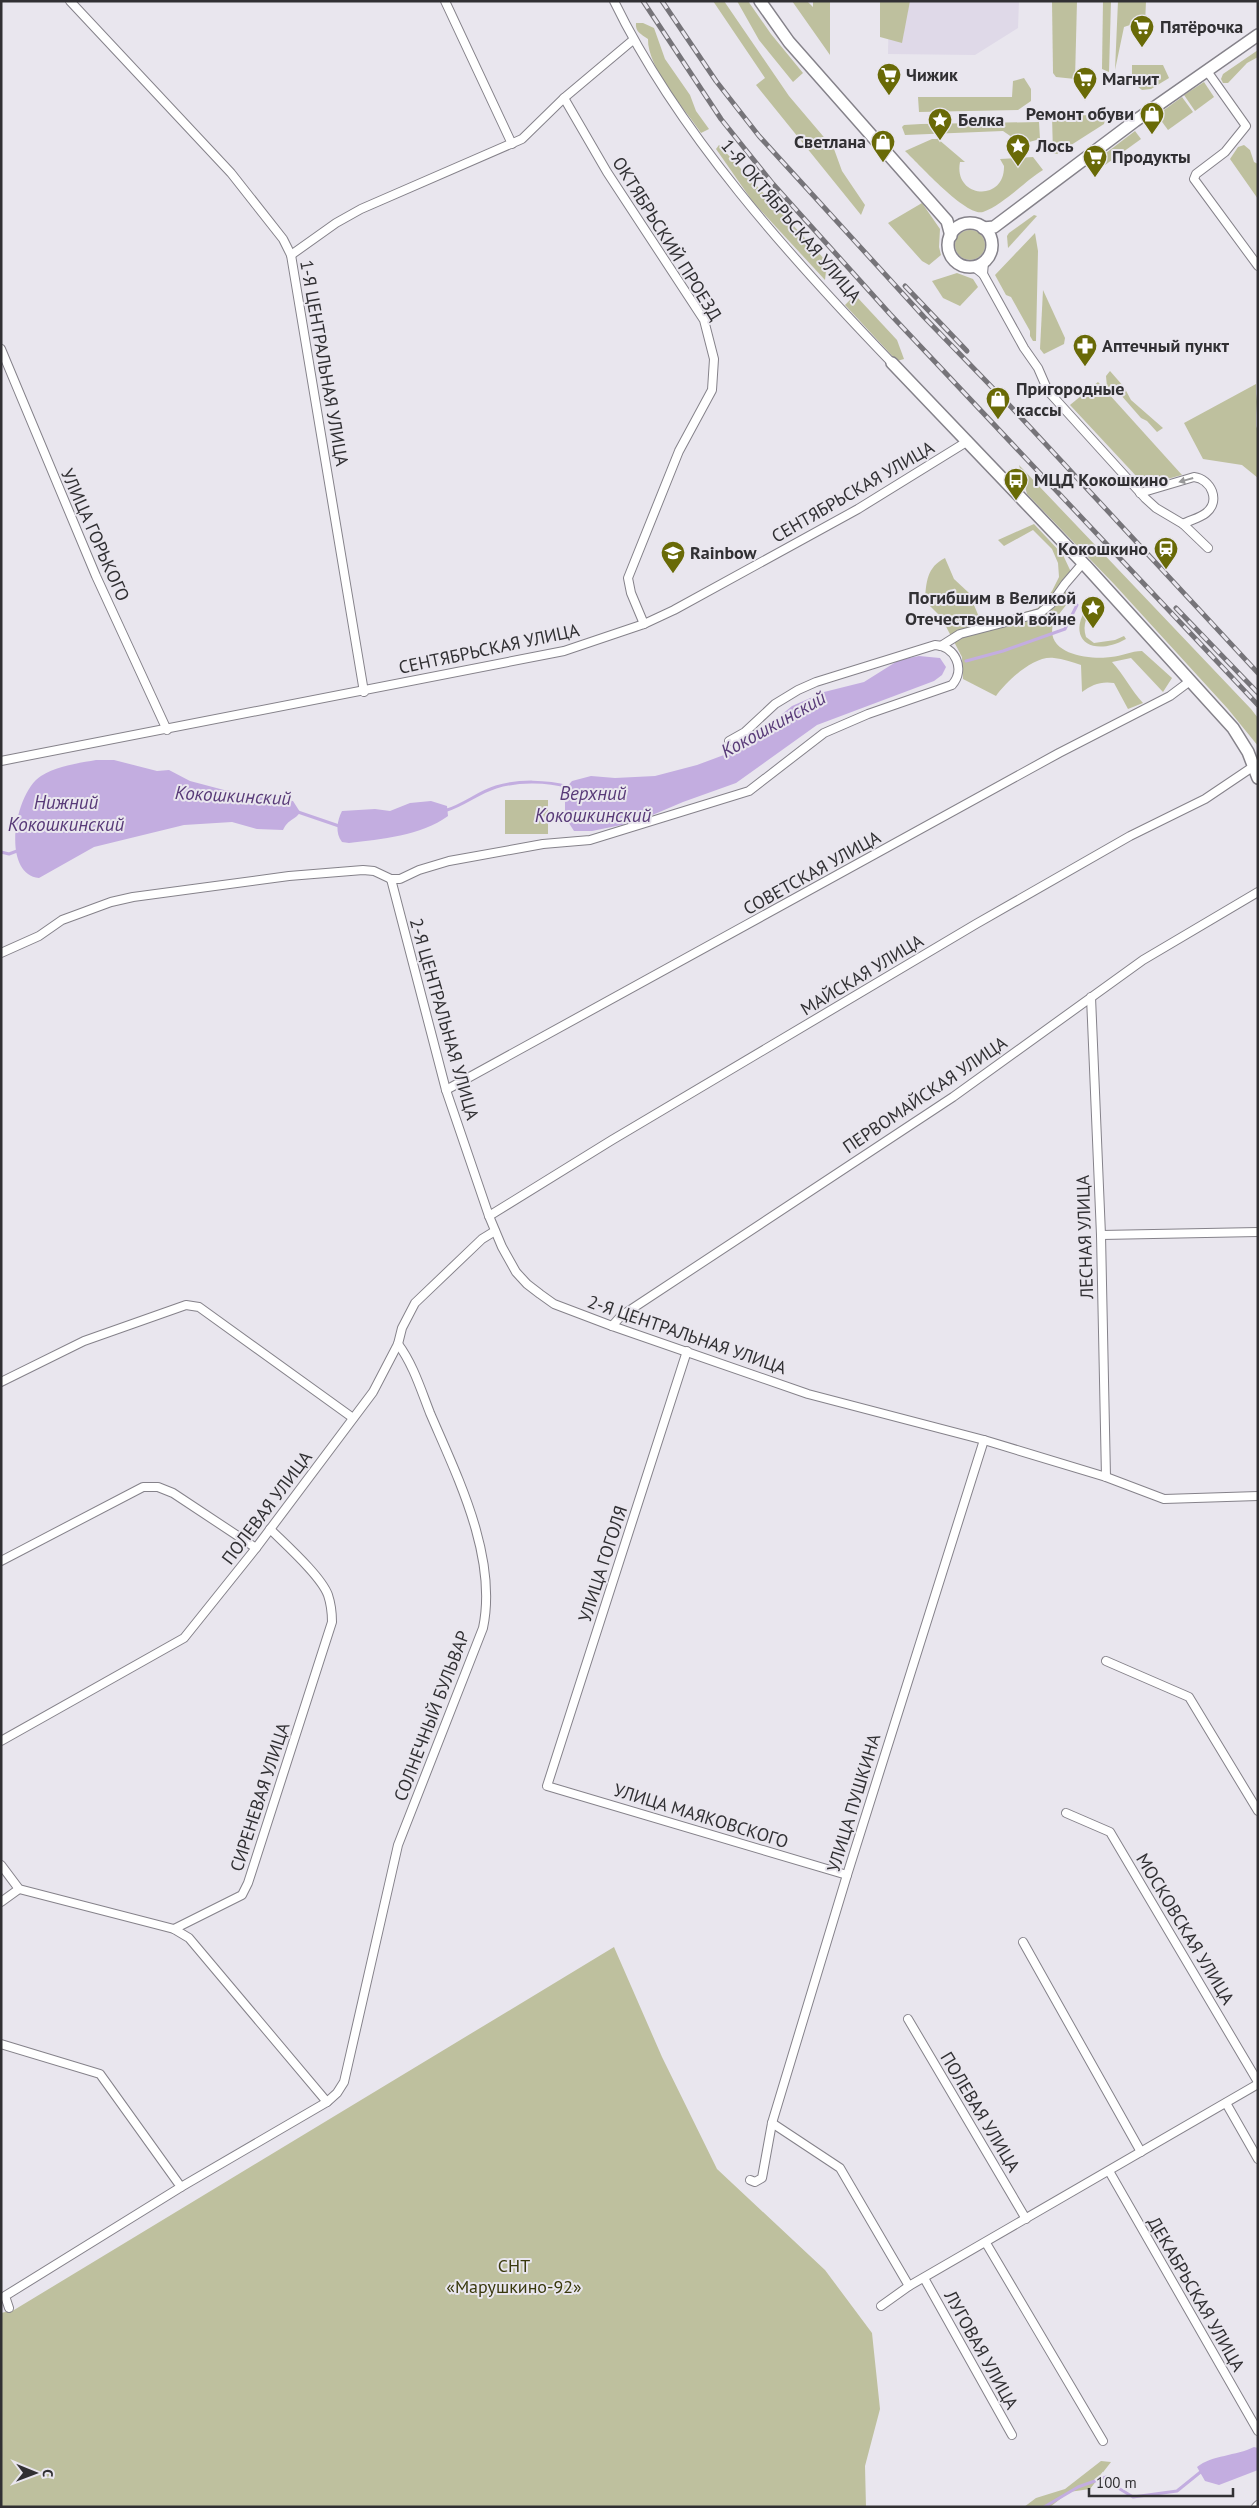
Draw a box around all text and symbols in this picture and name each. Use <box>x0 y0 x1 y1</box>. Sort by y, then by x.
supermarket icon: Пятёрочка <box>1129 14 1155 48</box>
place label: Пятёрочка <box>1160 15 1243 38</box>
supermarket icon: Чижик <box>876 62 902 96</box>
place label: Чижик <box>906 63 958 86</box>
supermarket icon: Магнит <box>1072 66 1098 100</box>
place label: Магнит <box>1102 67 1160 90</box>
shop icon: Ремонт обуви <box>1139 101 1165 135</box>
place label: Ремонт обуви <box>1026 102 1134 125</box>
place icon: Белка <box>927 107 953 141</box>
place label: Белка <box>958 108 1004 131</box>
shop icon: Светлана <box>870 129 896 163</box>
place label: Светлана <box>794 130 866 153</box>
place icon: Лось <box>1005 133 1031 167</box>
street label: 1-Я ОКТЯБРЬСКАЯ УЛИЦА <box>716 134 867 308</box>
place label: Лось <box>1035 134 1074 157</box>
supermarket icon: Продукты <box>1082 144 1108 178</box>
place label: Продукты <box>1112 145 1191 168</box>
street label: ОКТЯБРЬСКИЙ ПРОЕЗД <box>608 153 727 325</box>
street label: 1-Я ЦЕНТРАЛЬНАЯ УЛИЦА <box>295 258 354 468</box>
pharmacy icon: Аптечный пункт <box>1072 333 1098 367</box>
place label: Аптечный пункт <box>1102 334 1229 357</box>
place label: Пригородные кассы <box>1016 377 1124 421</box>
shop icon: Пригородные кассы <box>985 386 1011 420</box>
street label: СЕНТЯБРЬСКАЯ УЛИЦА <box>767 435 939 548</box>
street label: УЛИЦА ГОРЬКОГО <box>56 465 135 605</box>
bus stop icon: МЦД Кокошкино <box>1003 467 1029 501</box>
place label: МЦД Кокошкино <box>1034 468 1169 491</box>
one-way arrow <box>1178 476 1193 484</box>
station icon: Кокошкино <box>1153 536 1179 570</box>
place label: Кокошкино <box>1058 537 1148 560</box>
school or university icon: Rainbow <box>660 540 686 574</box>
place label: Rainbow <box>690 541 758 564</box>
place label: Погибшим в Великой Отечественной войне <box>905 586 1076 630</box>
place icon: Погибшим в Великой Отечественной войне <box>1080 595 1106 629</box>
street label: СЕНТЯБРЬСКАЯ УЛИЦА <box>397 618 582 679</box>
water label: Кокошкинский <box>716 685 830 763</box>
water label: Кокошкинский <box>174 780 292 810</box>
water label: Верхний Кокошкинский <box>535 781 652 827</box>
water label: Нижний Кокошкинский <box>8 790 125 836</box>
street label: СОВЕТСКАЯ УЛИЦА <box>739 825 885 920</box>
street label: 2-Я ЦЕНТРАЛЬНАЯ УЛИЦА <box>405 915 484 1123</box>
street label: МАЙСКАЯ УЛИЦА <box>796 929 928 1020</box>
street label: ПЕРВОМАЙСКАЯ УЛИЦА <box>838 1031 1012 1158</box>
street label: ЛЕСНАЯ УЛИЦА <box>1071 1174 1098 1300</box>
street label: 2-Я ЦЕНТРАЛЬНАЯ УЛИЦА <box>585 1290 790 1380</box>
street label: ПОЛЕВАЯ УЛИЦА <box>216 1446 317 1569</box>
street label: УЛИЦА ГОГОЛЯ <box>573 1503 632 1625</box>
street label: СОЛНЕЧНЫЙ БУЛЬВАР <box>388 1627 475 1804</box>
street label: СИРЕНЕВАЯ УЛИЦА <box>225 1719 295 1874</box>
street label: УЛИЦА ПУШКИНА <box>822 1731 886 1875</box>
street label: УЛИЦА МАЯКОВСКОГО <box>611 1778 791 1853</box>
street label: МОСКОВСКАЯ УЛИЦА <box>1131 1849 1240 2009</box>
street label: ПОЛЕВАЯ УЛИЦА <box>935 2047 1026 2176</box>
street label: ДЕКАБРЬСКАЯ УЛИЦА <box>1143 2212 1250 2376</box>
park label: СНТ «Марушкино-92» <box>446 2254 582 2298</box>
street label: ЛУГОВАЯ УЛИЦА <box>939 2285 1024 2414</box>
north arrow <box>10 2448 60 2498</box>
scale bar <box>1089 2466 1233 2498</box>
text: С <box>39 2469 57 2477</box>
text: 100 m <box>1096 2473 1137 2492</box>

